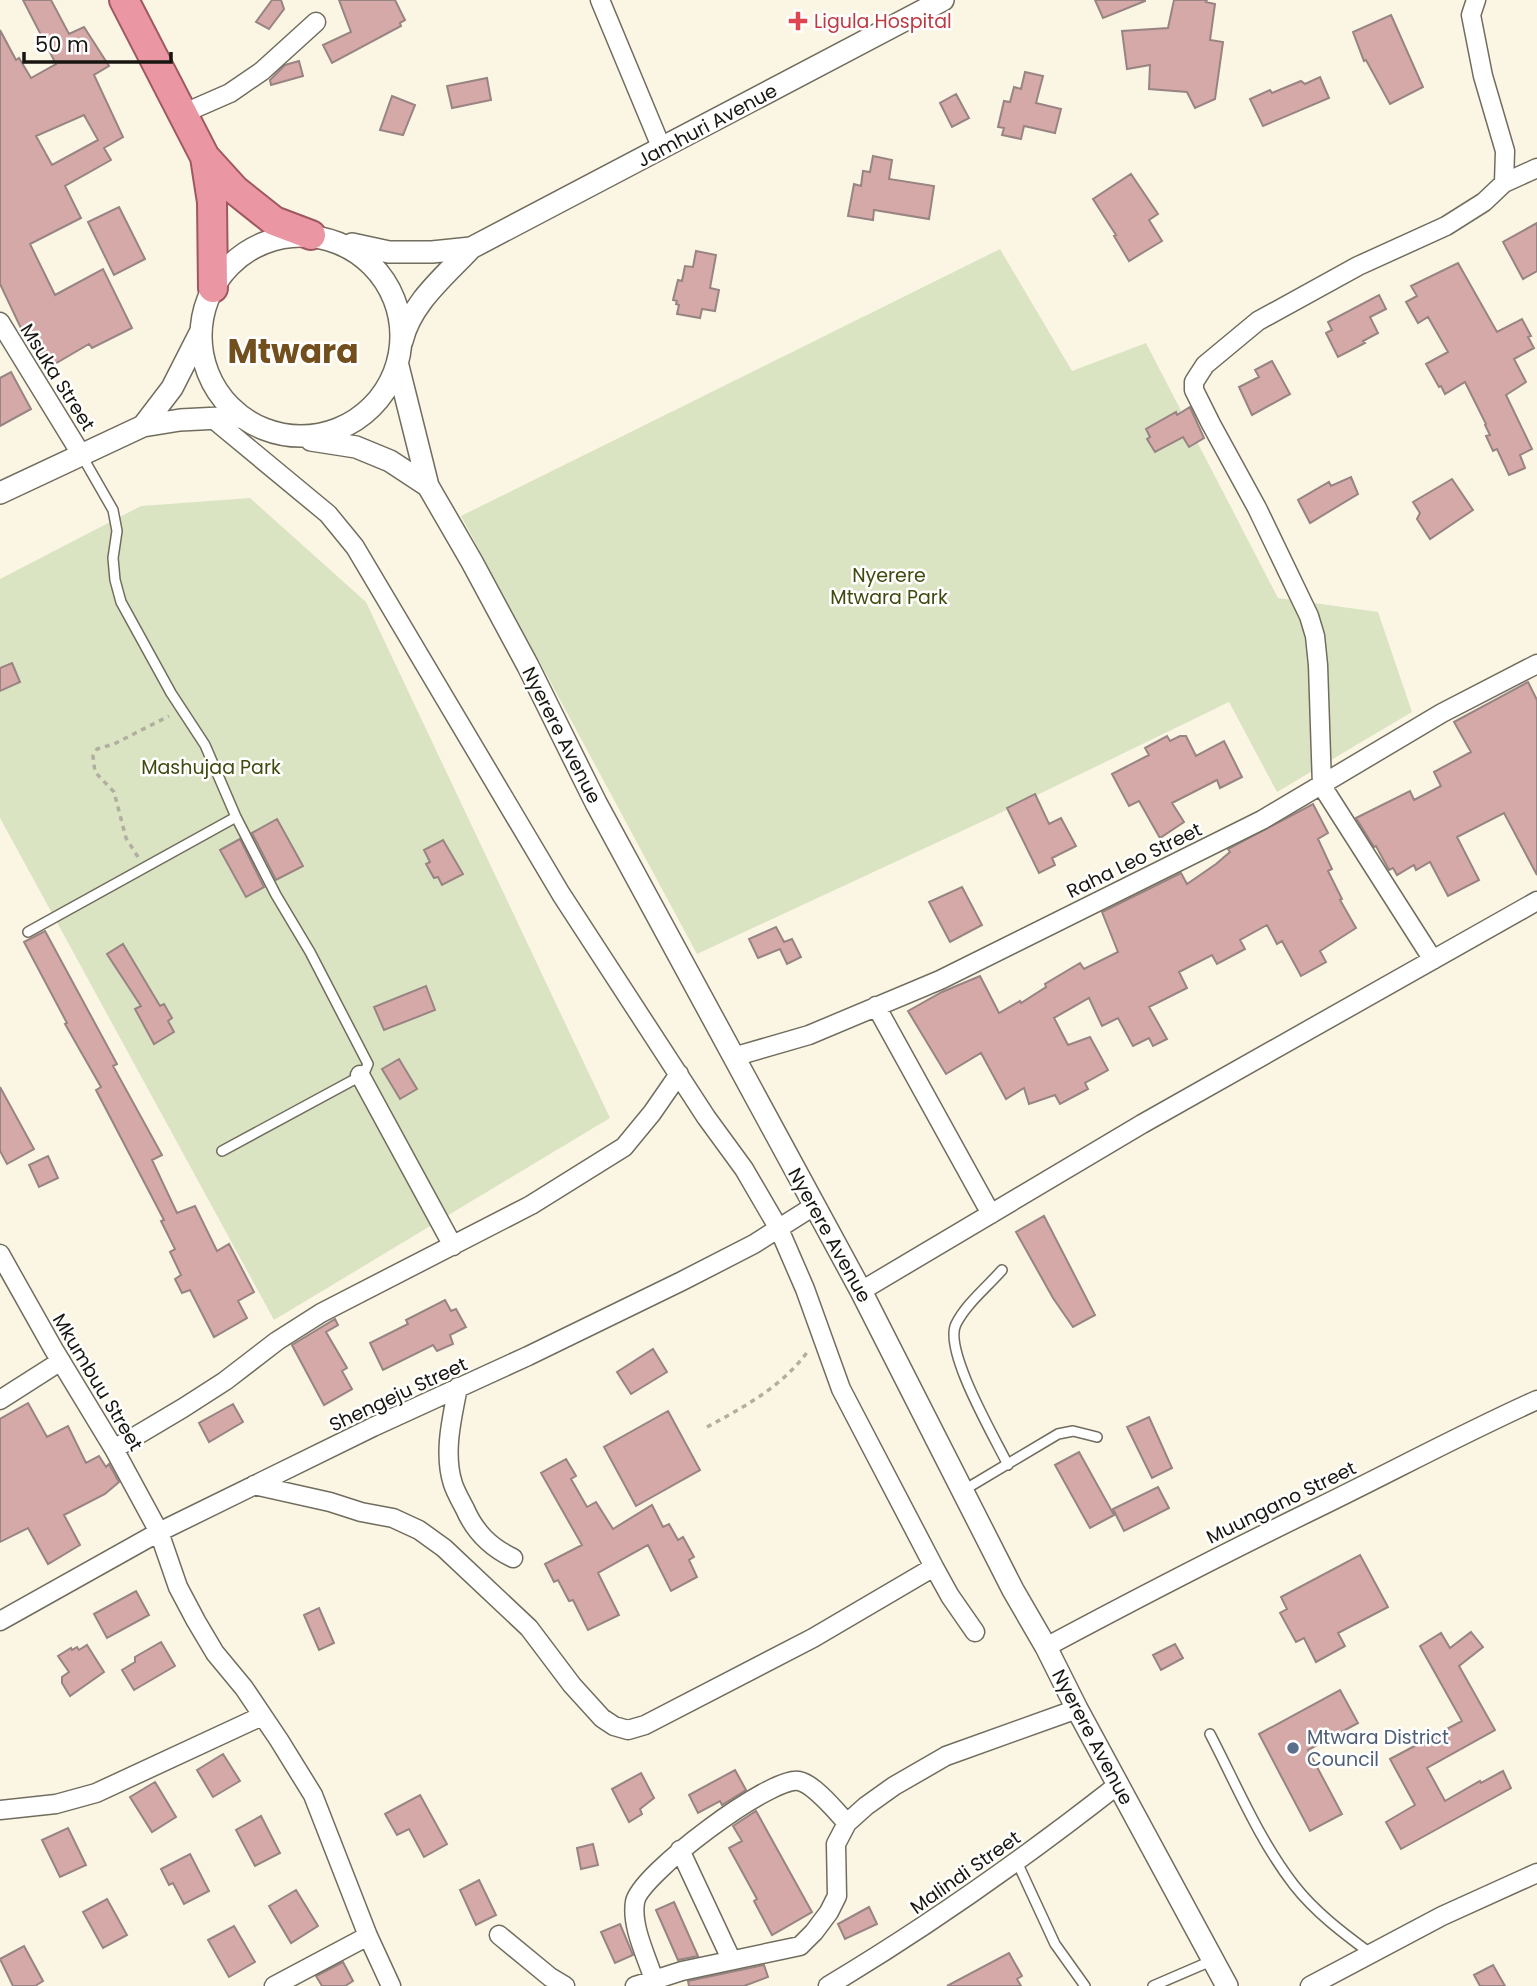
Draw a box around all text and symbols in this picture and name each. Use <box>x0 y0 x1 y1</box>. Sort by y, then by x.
place label: Ligula Hospital <box>814 8 952 35</box>
marker: Ligula Hospital <box>788 11 808 31</box>
scale bar <box>24 21 172 65</box>
text: 50 m <box>35 30 89 59</box>
street label: Jamhuri Avenue <box>632 77 782 174</box>
street label: Msuka Street <box>14 318 101 436</box>
district label: Mtwara <box>227 328 359 375</box>
park label: Nyerere Mtwara Park <box>830 562 948 611</box>
street label: Nyerere Avenue <box>515 662 608 808</box>
park label: Mashujaa Park <box>141 754 281 781</box>
street label: Raha Leo Street <box>1062 816 1206 905</box>
street label: Nyerere Avenue <box>781 1163 878 1307</box>
street label: Mkumbuu Street <box>46 1309 149 1456</box>
street label: Shengeju Street <box>325 1351 472 1438</box>
street label: Muungano Street <box>1202 1454 1361 1550</box>
street label: Nyerere Avenue <box>1045 1665 1140 1810</box>
place label: Mtwara District Council <box>1307 1724 1449 1773</box>
marker: Mtwara District Council <box>1285 1740 1301 1756</box>
street label: Malindi Street <box>905 1824 1026 1920</box>

